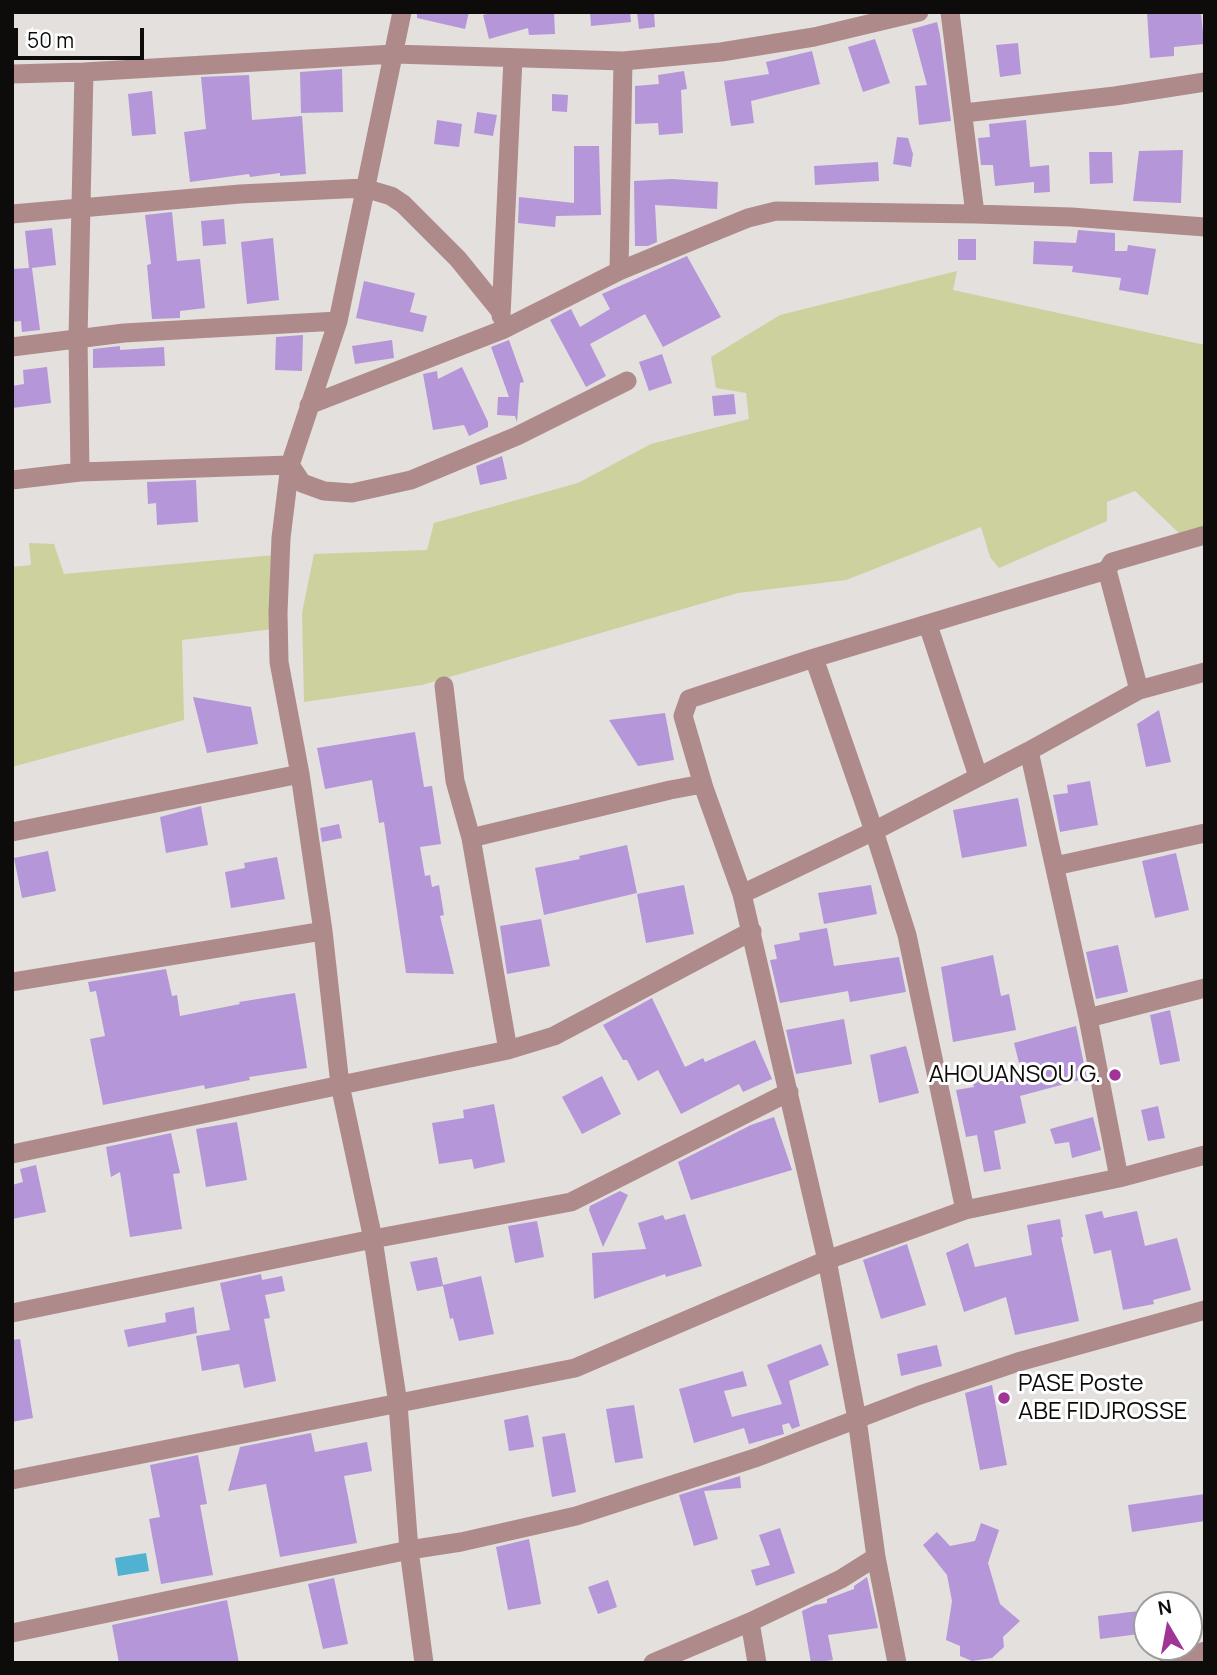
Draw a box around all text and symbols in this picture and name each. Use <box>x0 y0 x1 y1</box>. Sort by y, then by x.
scale bar <box>18 14 147 58</box>
text: 50 m <box>27 26 74 54</box>
place label: AHOUANSOU G. <box>929 1061 1101 1089</box>
marker: AHOUANSOU G. <box>1107 1067 1123 1083</box>
place label: PASE Poste ABE FIDJROSSE <box>1018 1370 1187 1426</box>
marker: PASE Poste ABE FIDJROSSE <box>996 1390 1012 1406</box>
north arrow <box>1133 1591 1203 1661</box>
text: N <box>1156 1593 1174 1621</box>

